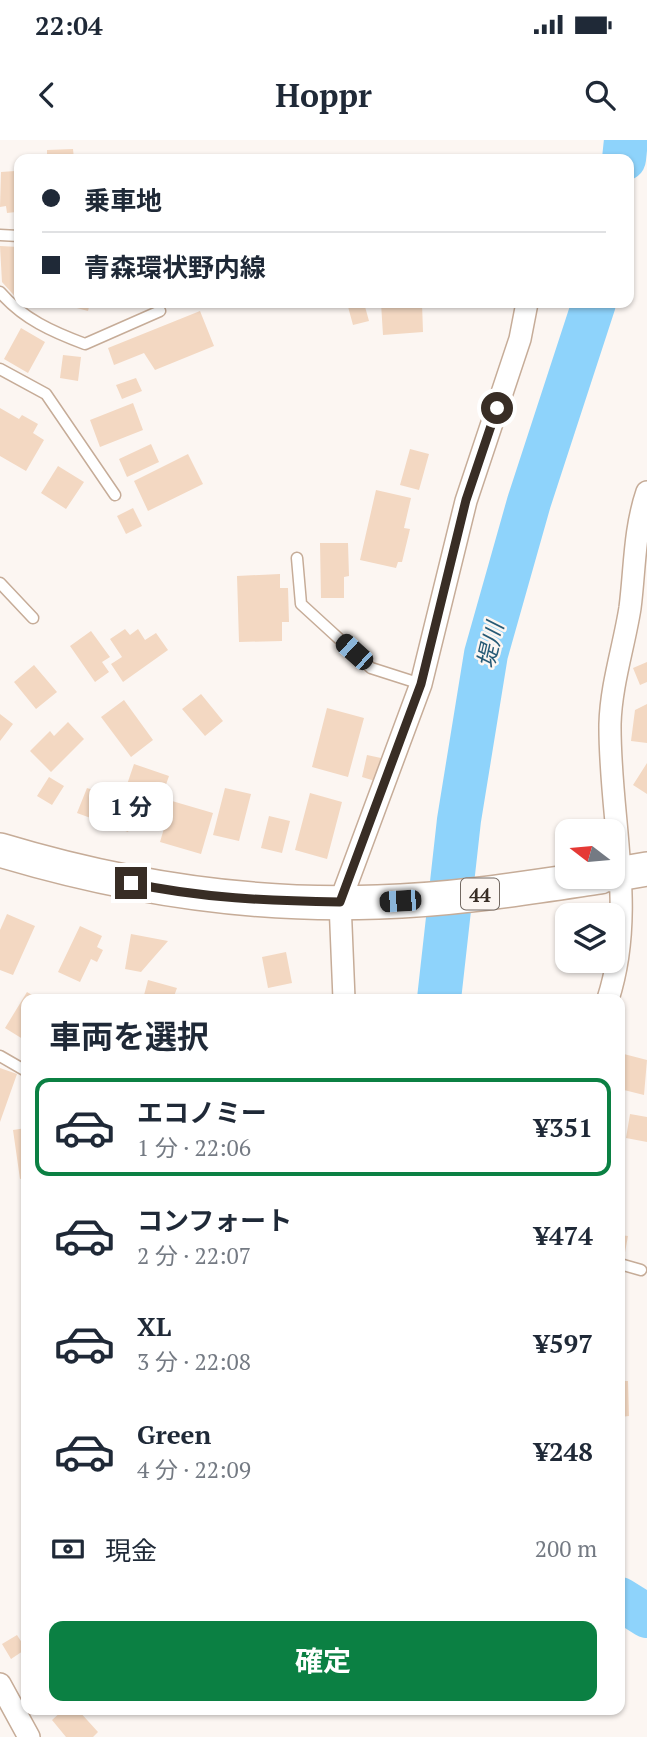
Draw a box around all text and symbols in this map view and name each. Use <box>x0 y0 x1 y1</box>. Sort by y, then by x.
text: 22:04 <box>35 8 103 42</box>
text: Hoppr <box>275 74 372 116</box>
icon: back <box>28 76 66 114</box>
icon: search <box>581 76 619 114</box>
text: 乗車地 <box>84 183 162 217</box>
text: 青森環状野内線 <box>84 250 266 284</box>
route start <box>481 392 513 424</box>
water label: 堤川 <box>470 616 511 671</box>
car <box>332 630 377 674</box>
callout: 1 分 <box>89 782 173 830</box>
text: 1 分 <box>110 791 152 822</box>
north arrow <box>555 819 625 889</box>
map controls <box>555 819 625 973</box>
route end <box>115 867 147 899</box>
road number: 44 <box>461 878 499 909</box>
car <box>379 889 422 913</box>
button: layers <box>555 903 625 973</box>
text: 車両を選択 <box>49 1015 209 1057</box>
text: エコノミー <box>137 1095 267 1129</box>
icon: car <box>53 1096 116 1159</box>
text: ¥351 <box>534 1110 593 1144</box>
text: 1 分 · 22:06 <box>137 1132 251 1163</box>
text: コンフォート <box>137 1203 292 1237</box>
icon: car <box>53 1204 116 1267</box>
text: ¥474 <box>534 1218 593 1252</box>
text: 2 分 · 22:07 <box>137 1240 251 1271</box>
text: XL <box>137 1309 171 1343</box>
icon: car <box>53 1312 116 1375</box>
text: ¥597 <box>534 1326 593 1360</box>
text: 3 分 · 22:08 <box>137 1346 251 1377</box>
text: Green <box>137 1417 211 1451</box>
icon: car <box>53 1420 116 1483</box>
text: ¥248 <box>534 1434 593 1468</box>
text: 4 分 · 22:09 <box>137 1454 251 1485</box>
icon: cash <box>49 1530 87 1568</box>
text: 現金 <box>105 1533 157 1567</box>
text: 200 m <box>535 1533 597 1564</box>
button: 確定 <box>49 1621 597 1701</box>

